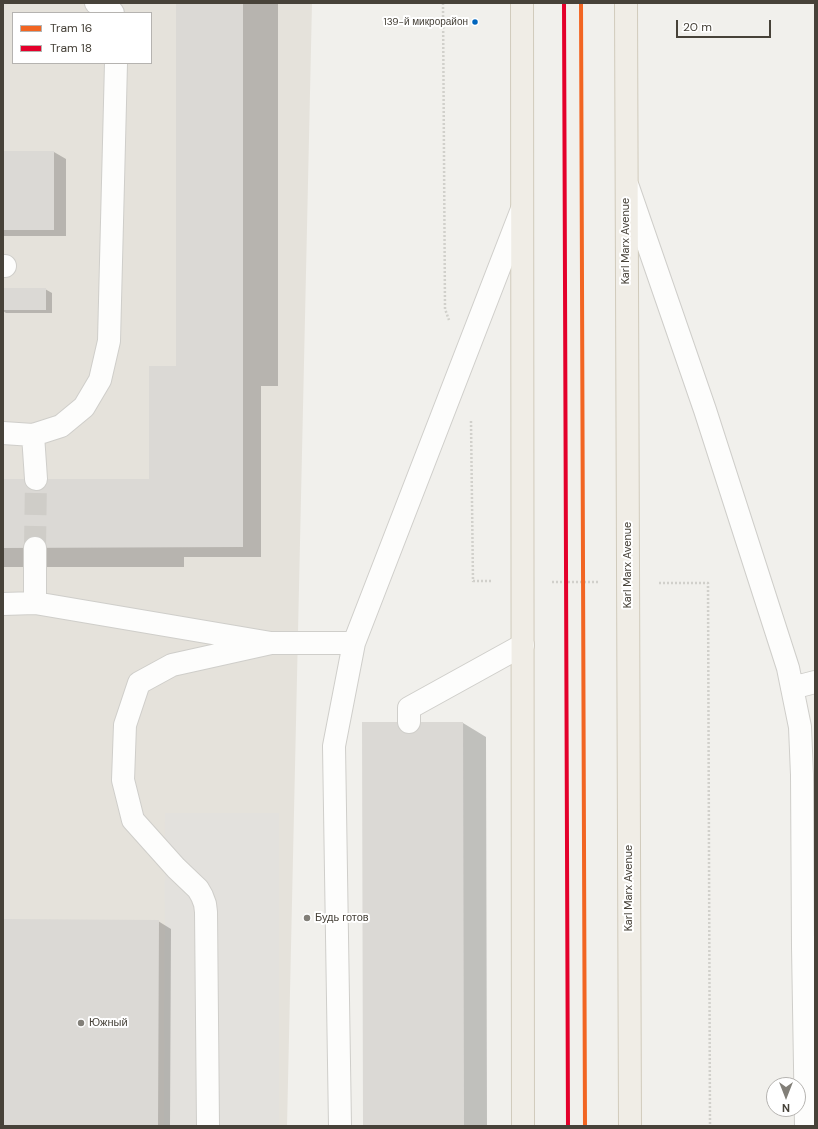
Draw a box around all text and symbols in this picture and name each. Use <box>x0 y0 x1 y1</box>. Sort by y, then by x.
legend <box>12 12 152 64</box>
scale bar <box>678 12 773 38</box>
place label: 139-й микрорайон <box>384 16 468 28</box>
marker: 139-й микрорайон <box>470 17 480 27</box>
text: 20 m <box>683 19 712 35</box>
text: Tram 16 <box>50 20 92 36</box>
text: Tram 18 <box>50 40 92 56</box>
street label: Karl Marx Avenue <box>619 198 633 284</box>
street label: Karl Marx Avenue <box>621 522 635 608</box>
street label: Karl Marx Avenue <box>622 845 636 931</box>
place label: Будь готов <box>315 911 369 925</box>
marker: Будь готов <box>302 913 312 923</box>
place label: Южный <box>89 1016 128 1030</box>
marker: Южный <box>76 1018 86 1028</box>
north arrow <box>766 1077 806 1117</box>
text: N <box>782 1101 790 1115</box>

